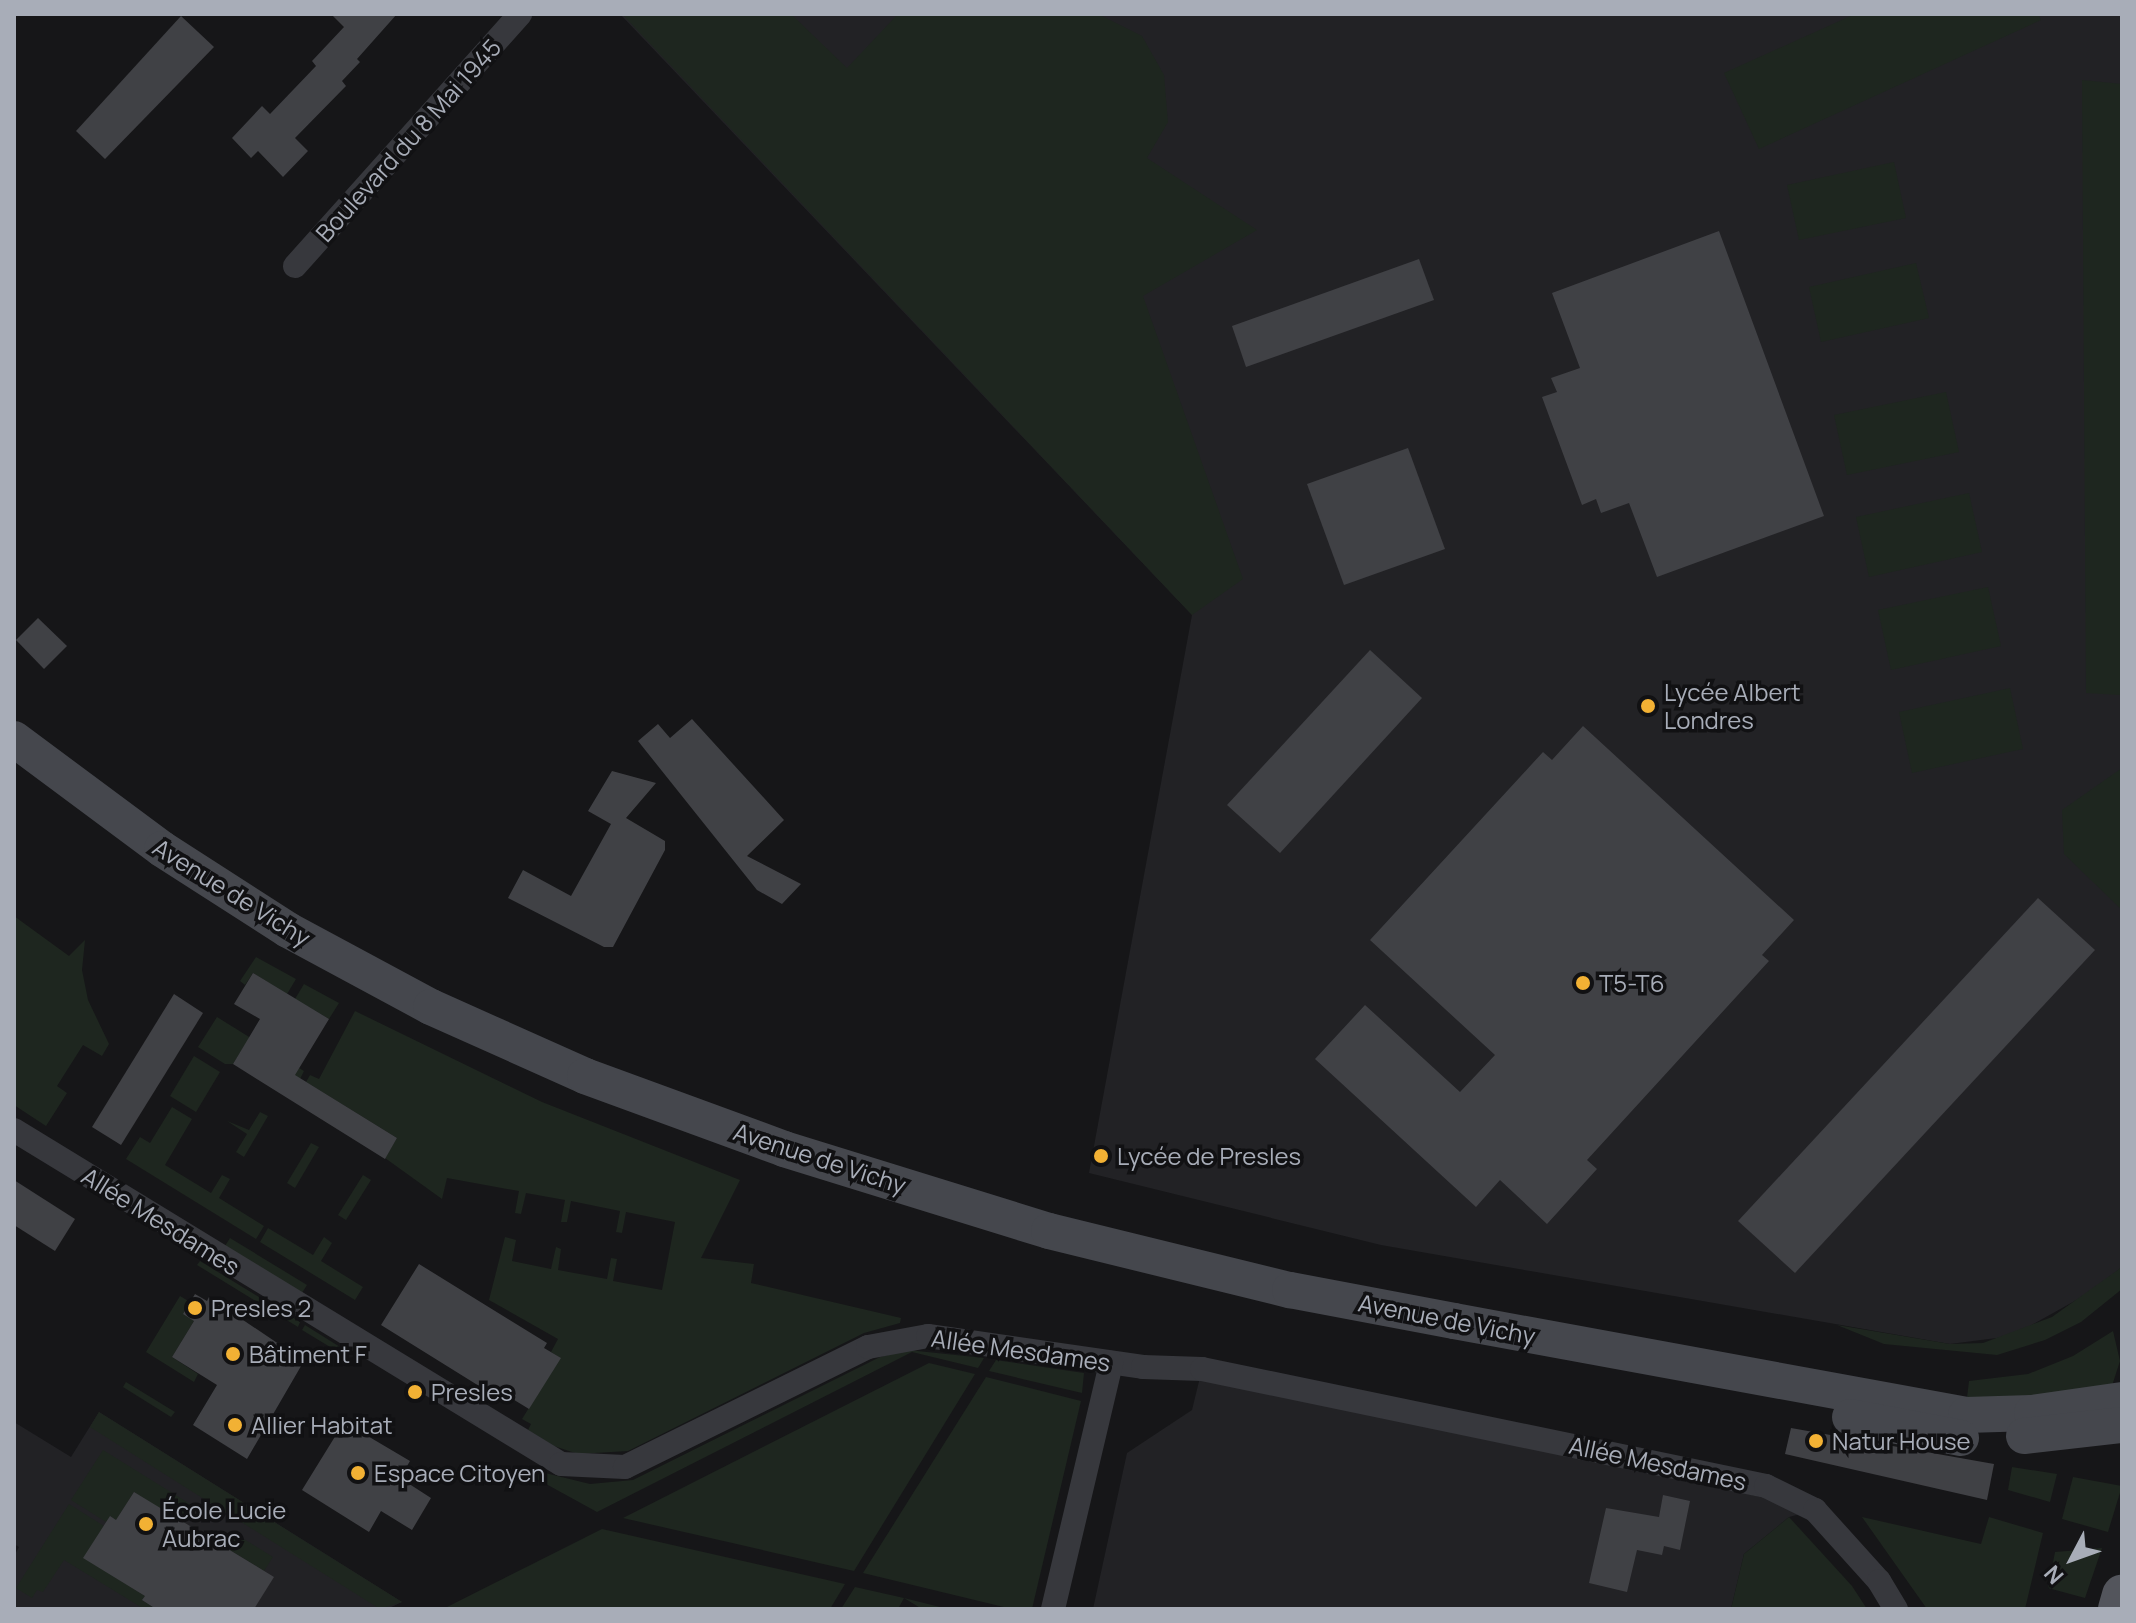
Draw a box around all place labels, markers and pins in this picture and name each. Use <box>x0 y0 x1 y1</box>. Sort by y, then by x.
place label: Lycée Albert Londres <box>1664 678 1801 734</box>
marker: Lycée Albert Londres <box>1639 697 1657 715</box>
place label: T5-T6 <box>1599 969 1665 997</box>
marker: T5-T6 <box>1574 974 1592 992</box>
place label: Lycée de Presles <box>1117 1142 1301 1170</box>
marker: Lycée de Presles <box>1092 1147 1110 1165</box>
place label: Presles 2 <box>211 1294 311 1322</box>
marker: Presles 2 <box>186 1299 204 1317</box>
place label: Bâtiment F <box>249 1340 367 1368</box>
marker: Bâtiment F <box>224 1345 242 1363</box>
place label: Presles <box>431 1378 513 1406</box>
marker: Presles <box>406 1383 424 1401</box>
place label: Allier Habitat <box>251 1411 393 1439</box>
marker: Allier Habitat <box>226 1416 244 1434</box>
place label: Natur House <box>1832 1427 1971 1455</box>
marker: Natur House <box>1807 1432 1825 1450</box>
place label: Espace Citoyen <box>374 1459 545 1487</box>
marker: Espace Citoyen <box>349 1464 367 1482</box>
place label: École Lucie Aubrac <box>162 1496 286 1552</box>
marker: École Lucie Aubrac <box>137 1515 155 1533</box>

